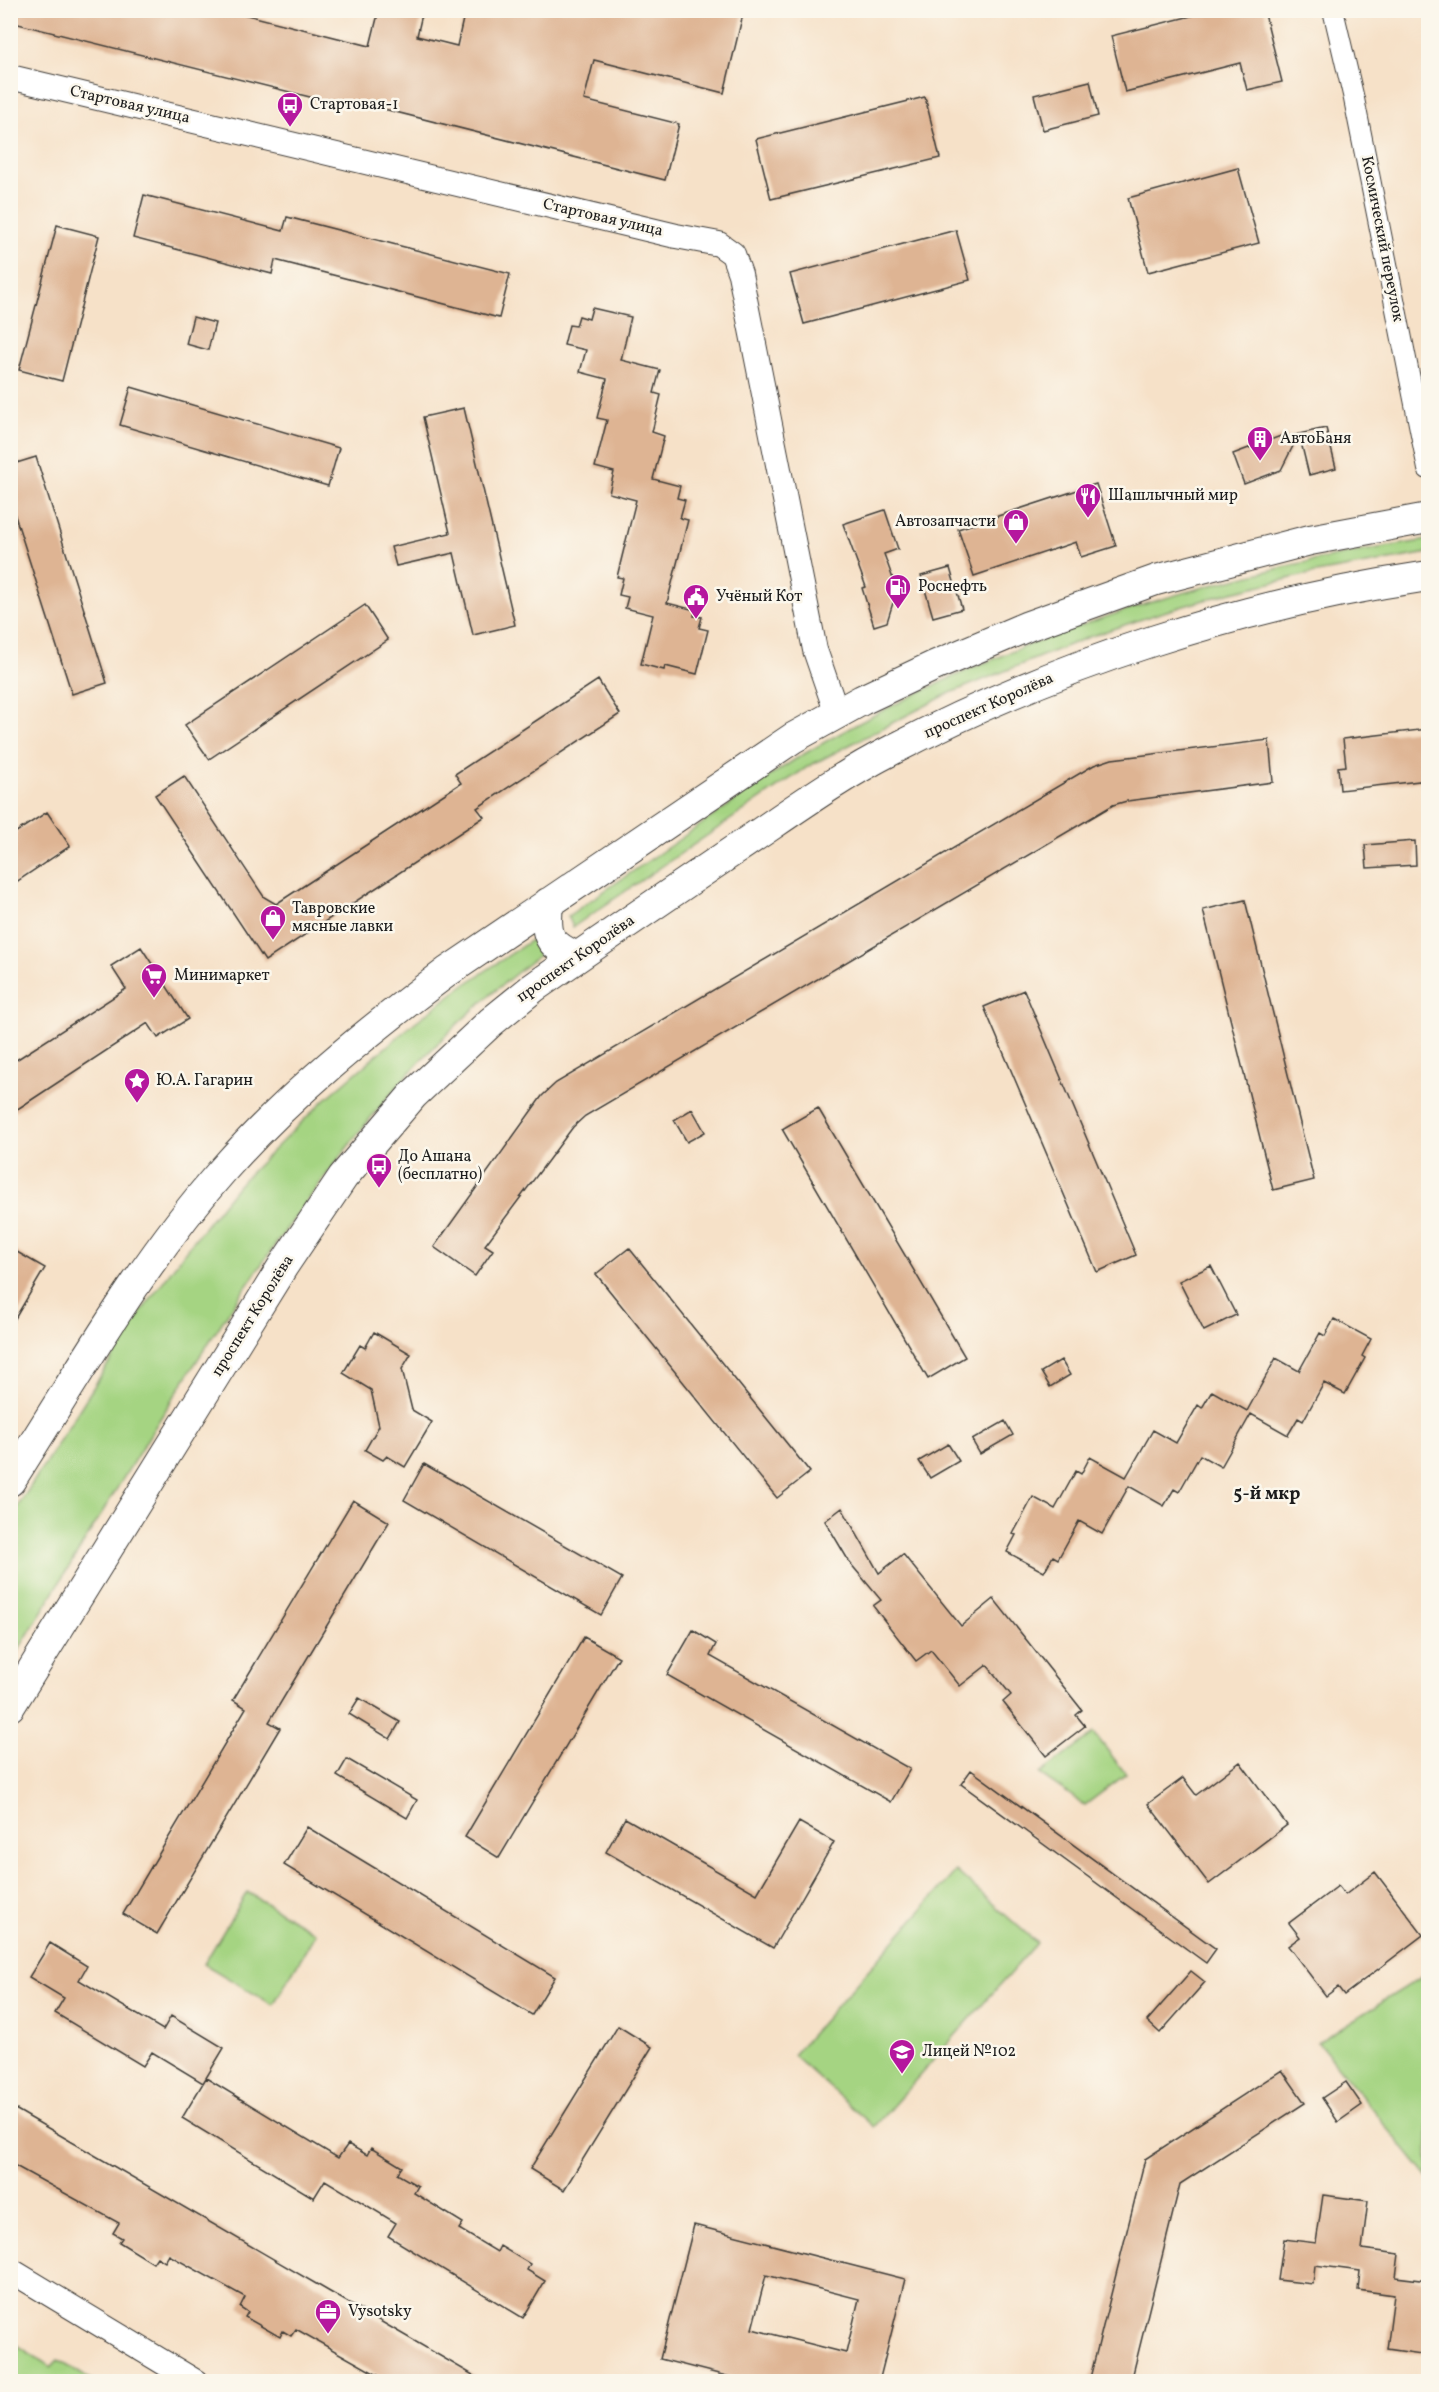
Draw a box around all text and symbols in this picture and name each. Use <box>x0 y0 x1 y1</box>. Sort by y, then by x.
street label: Стартовая улица <box>68 80 192 130</box>
bus stop icon: Стартовая-1 <box>275 90 305 128</box>
place label: Стартовая-1 <box>310 94 398 116</box>
street label: Космический переулок <box>1355 154 1409 324</box>
street label: Стартовая улица <box>541 193 665 243</box>
building icon: АвтоБаня <box>1245 424 1275 462</box>
place label: АвтоБаня <box>1280 428 1351 450</box>
restaurant icon: Шашлычный мир <box>1073 481 1103 519</box>
place label: Шашлычный мир <box>1108 485 1238 507</box>
shop icon: Автозапчасти <box>1001 507 1031 545</box>
place label: Автозапчасти <box>895 511 996 533</box>
fuel station icon: Роснефть <box>883 572 913 610</box>
place label: Роснефть <box>918 576 987 598</box>
public building icon: Учёный Кот <box>681 582 711 620</box>
place label: Учёный Кот <box>716 586 802 608</box>
street label: проспект Королёва <box>921 668 1057 744</box>
place label: Тавровские мясные лавки <box>292 898 394 938</box>
shop icon: Тавровские мясные лавки <box>258 903 288 941</box>
street label: проспект Королёва <box>513 910 640 1008</box>
supermarket icon: Минимаркет <box>139 961 169 999</box>
place label: Минимаркет <box>174 965 270 987</box>
place icon: Ю.А. Гагарин <box>122 1066 152 1104</box>
place label: Ю.А. Гагарин <box>156 1070 253 1092</box>
place label: До Ашана (бесплатно) <box>398 1146 482 1186</box>
bus stop icon: До Ашана (бесплатно) <box>364 1151 394 1189</box>
street label: проспект Королёва <box>207 1251 299 1381</box>
district label: 5-й мкр <box>1234 1482 1300 1507</box>
school or university icon: Лицей №102 <box>887 2037 917 2075</box>
place label: Лицей №102 <box>922 2041 1016 2063</box>
office icon: Vysotsky <box>313 2297 343 2335</box>
place label: Vysotsky <box>348 2301 412 2323</box>

